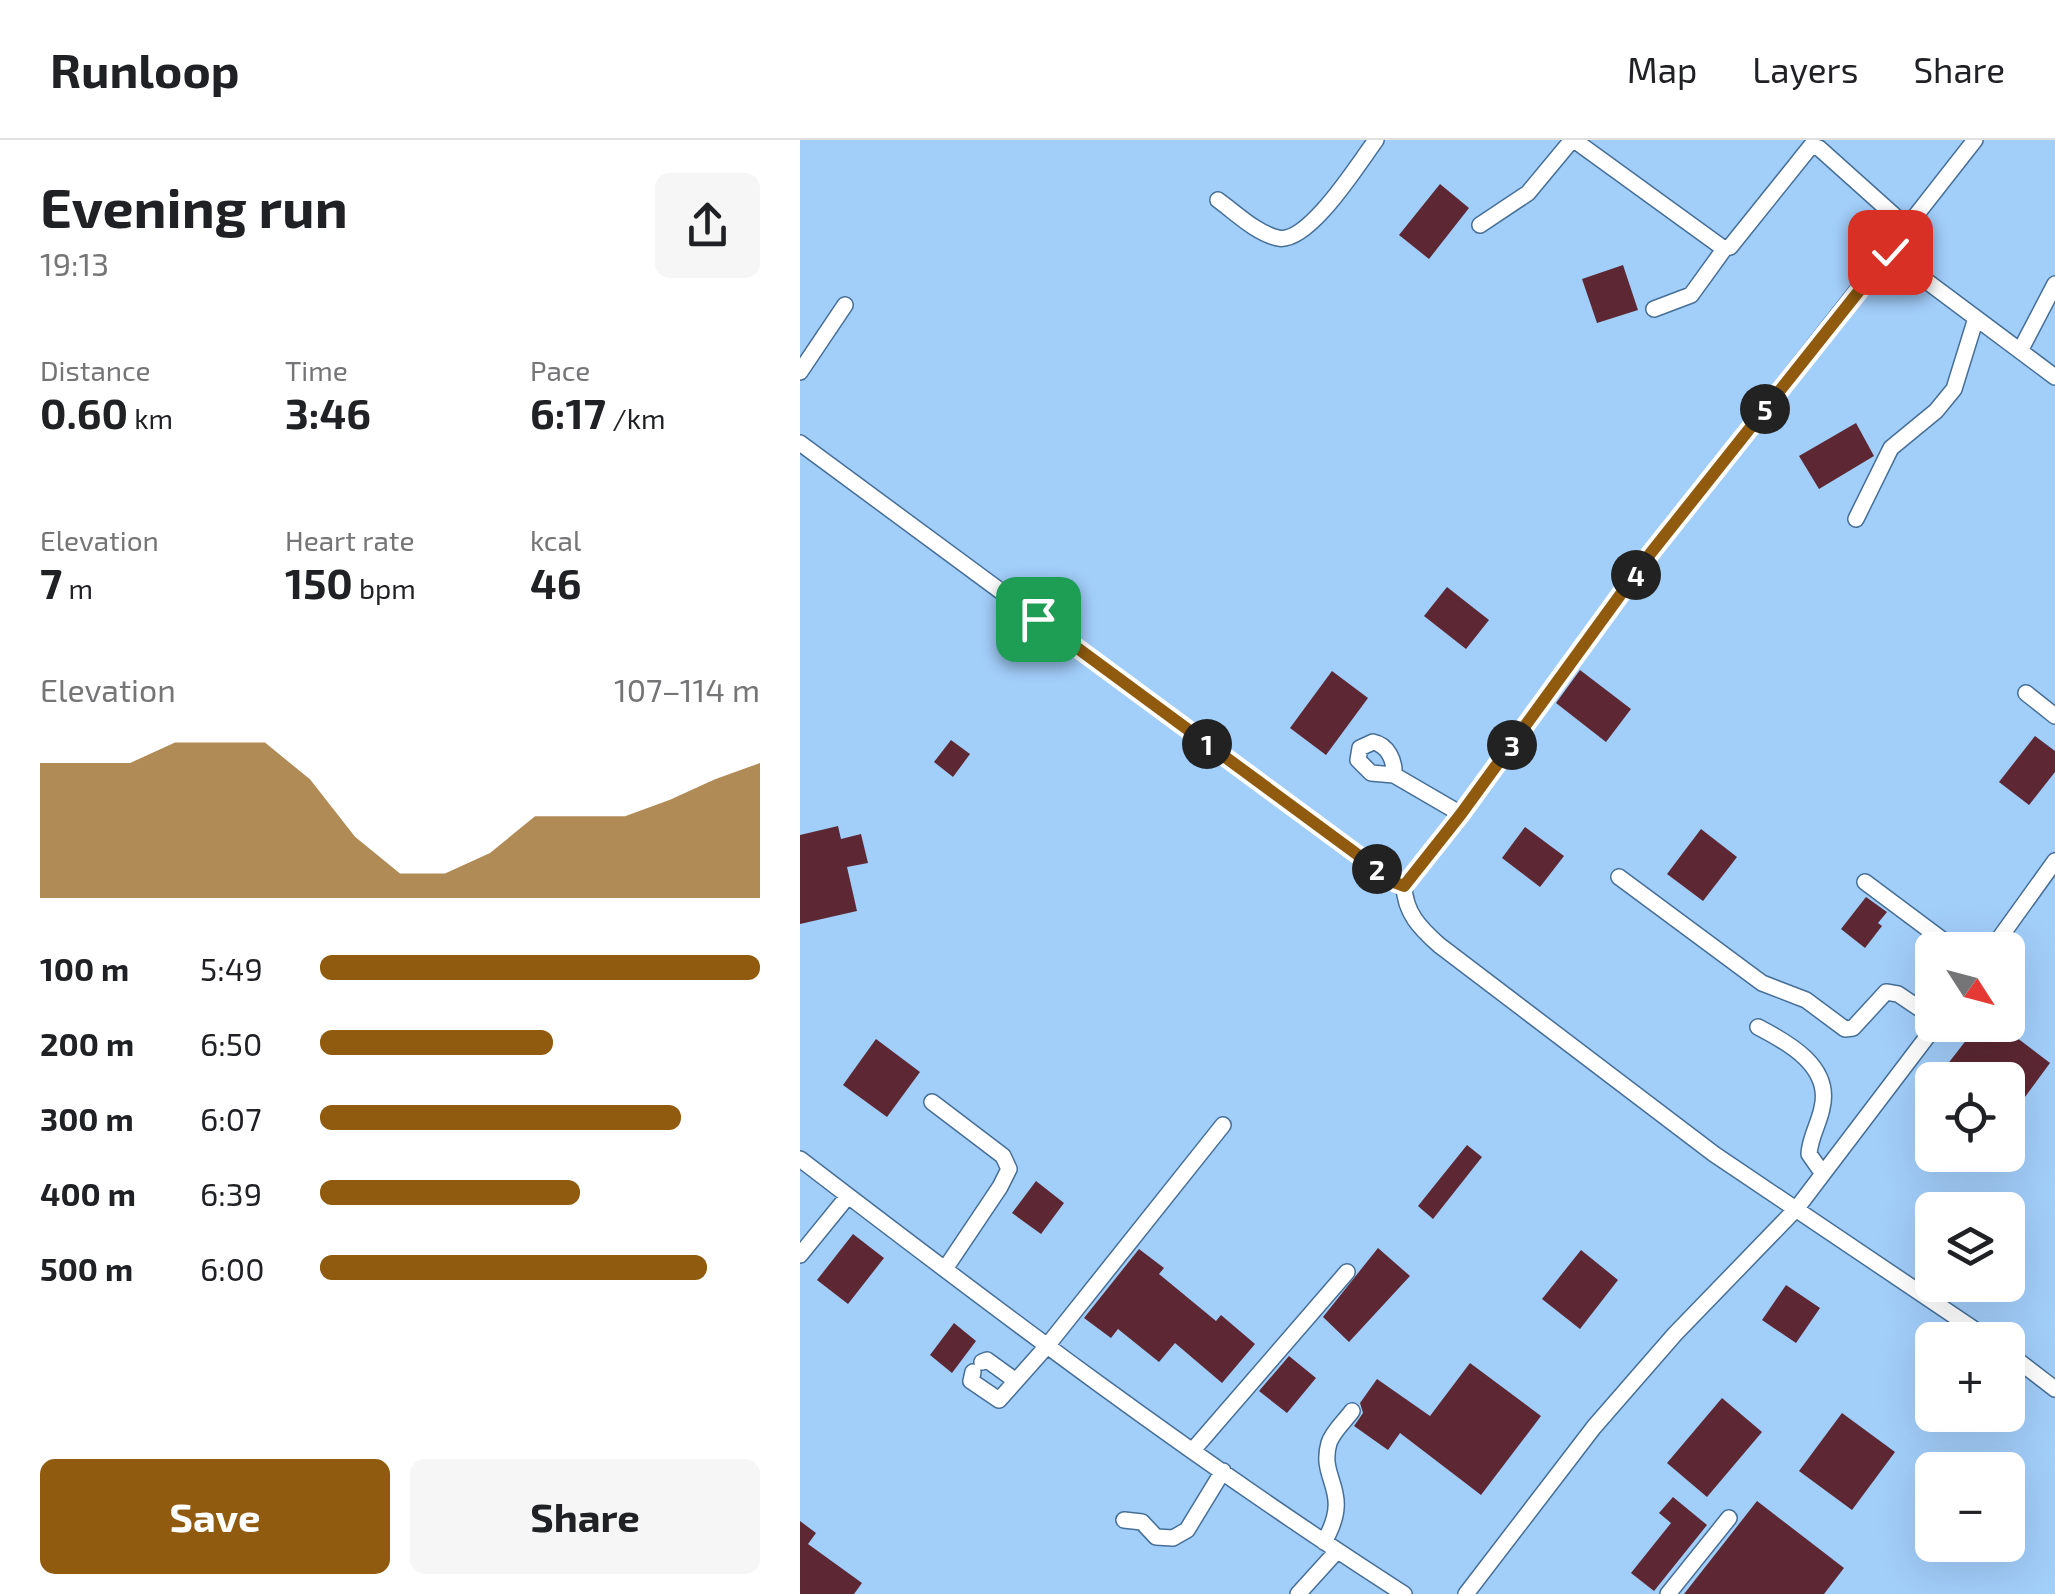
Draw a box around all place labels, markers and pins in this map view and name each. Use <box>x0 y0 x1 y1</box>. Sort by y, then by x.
pin <box>1848 210 1933 295</box>
pin: 5 <box>1740 384 1790 434</box>
pin: 4 <box>1611 550 1661 600</box>
pin <box>996 577 1081 662</box>
pin: 1 <box>1182 719 1232 769</box>
pin: 3 <box>1487 720 1537 770</box>
pin: 2 <box>1352 844 1402 894</box>

